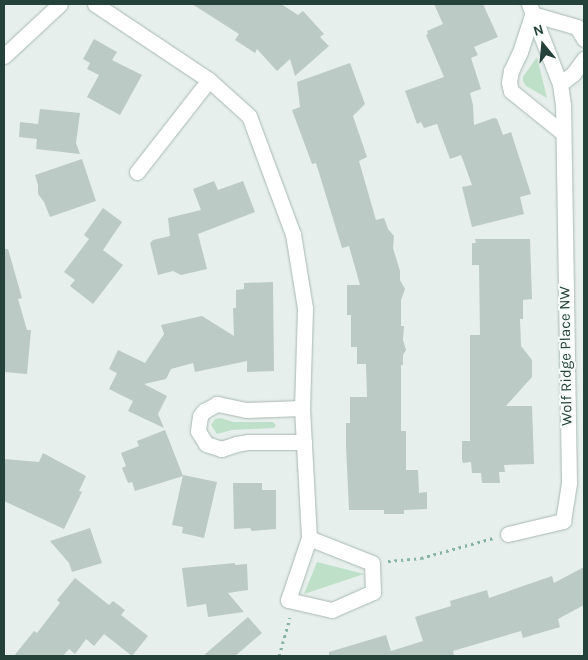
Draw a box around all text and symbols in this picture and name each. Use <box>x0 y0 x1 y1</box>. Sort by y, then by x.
north arrow <box>518 20 568 70</box>
text: N <box>531 21 546 40</box>
street label: Wolf Ridge Place NW <box>556 286 576 426</box>

